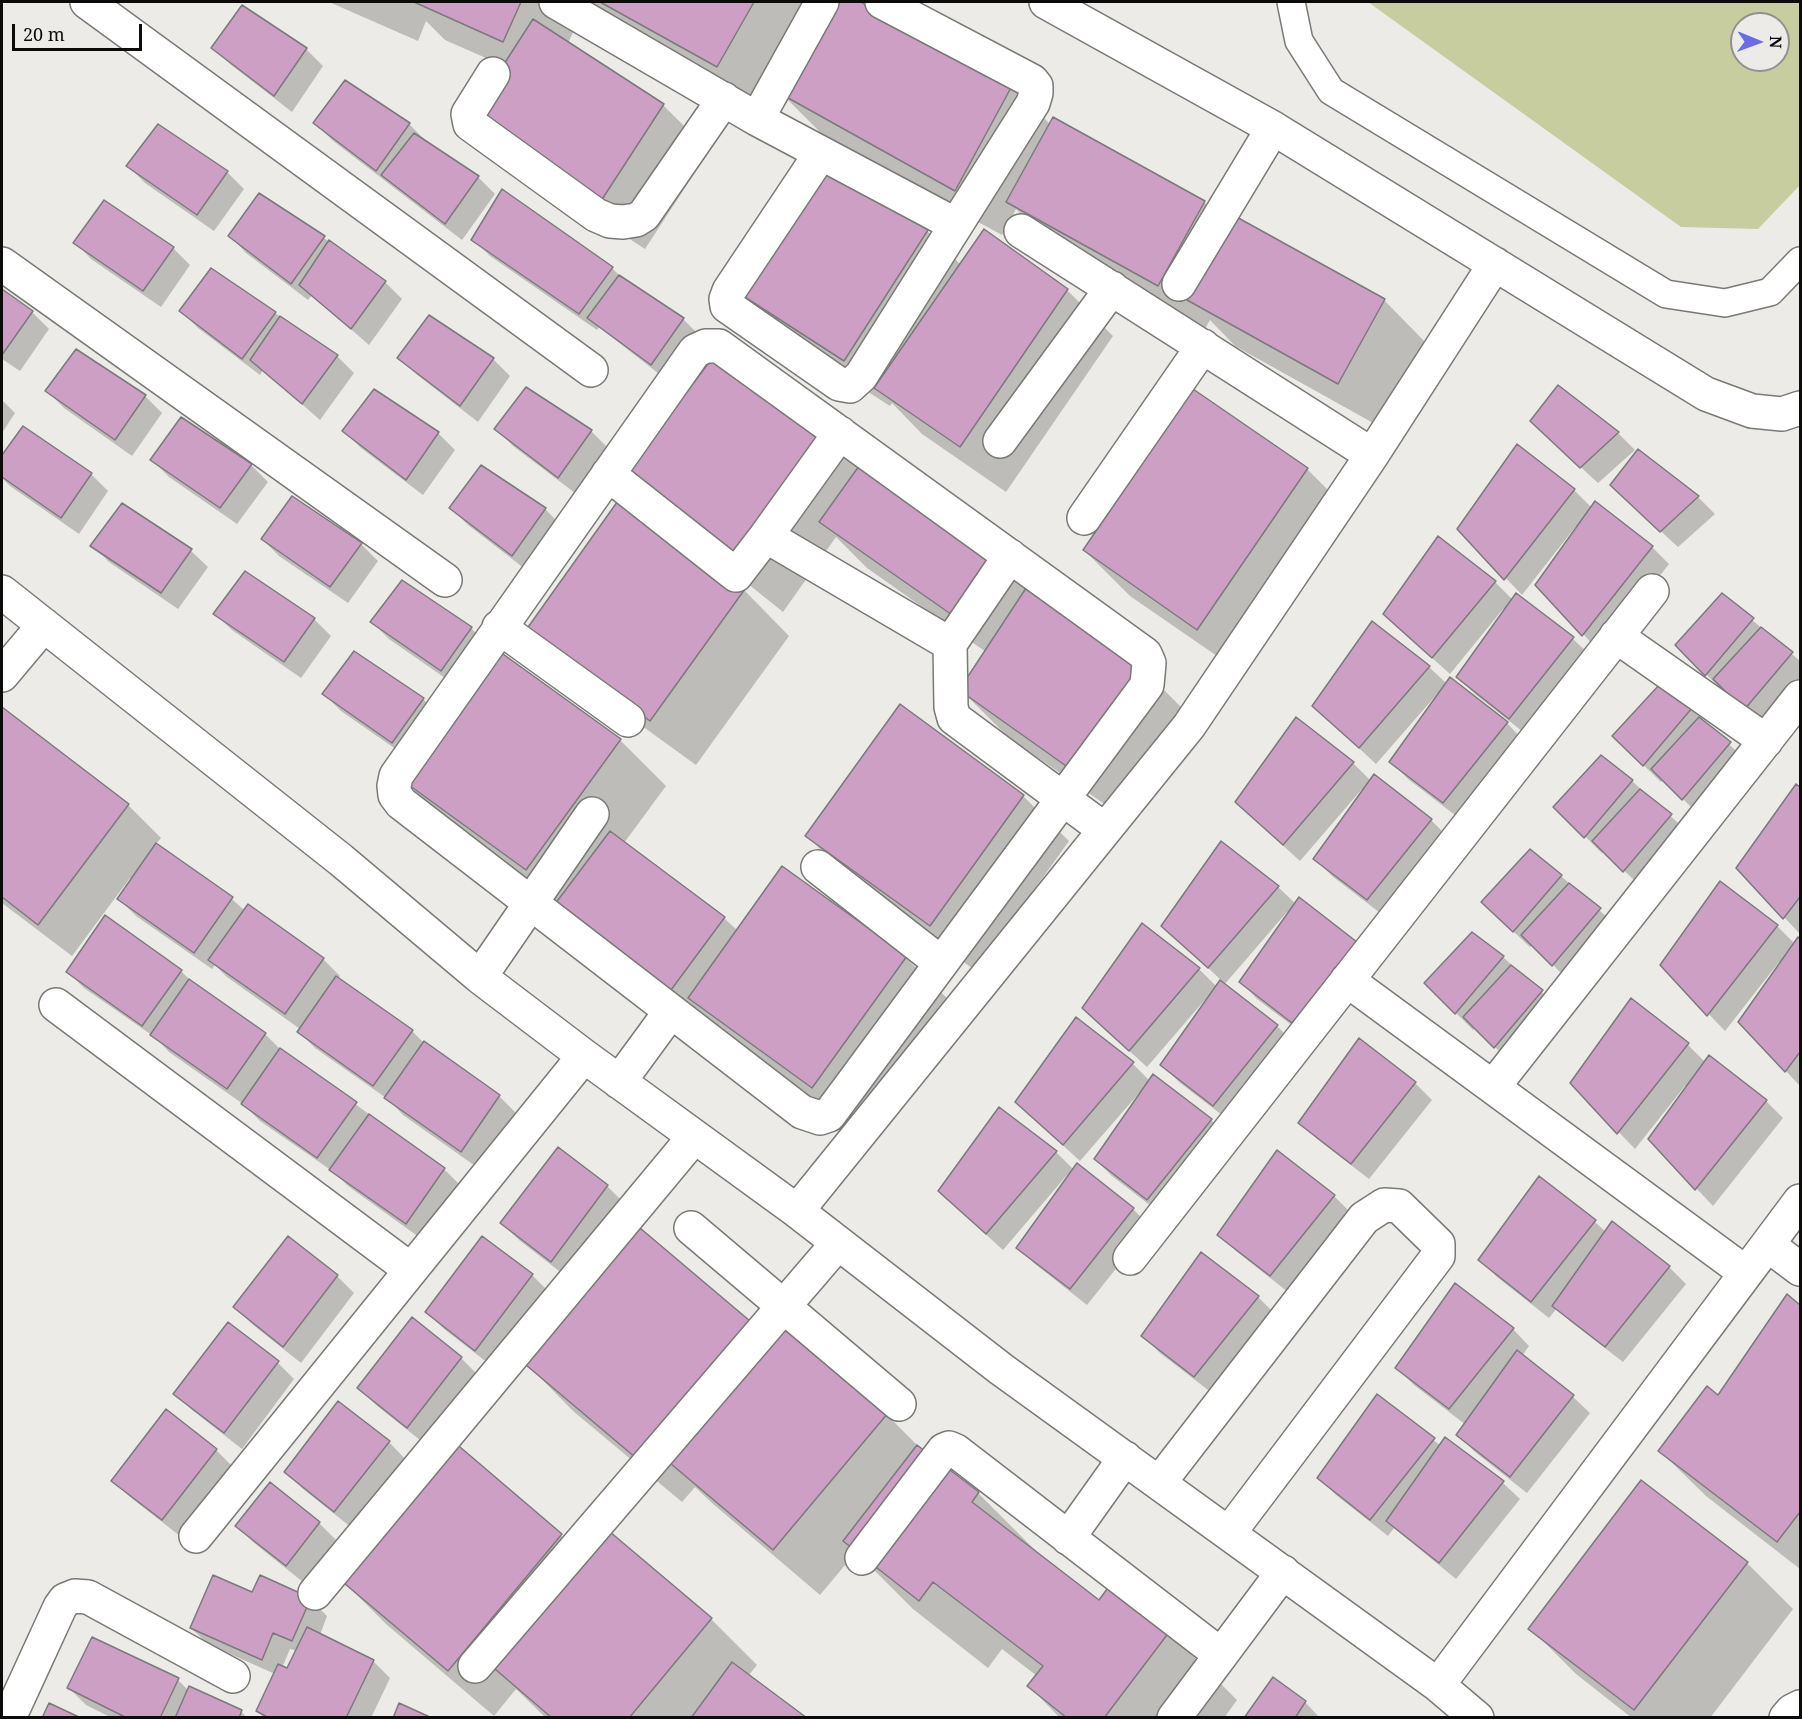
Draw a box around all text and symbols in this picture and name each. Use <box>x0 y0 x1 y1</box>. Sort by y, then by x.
scale bar <box>15 12 146 50</box>
north arrow <box>1730 12 1790 72</box>
text: 20 m <box>23 22 65 46</box>
text: N <box>1765 36 1787 49</box>

